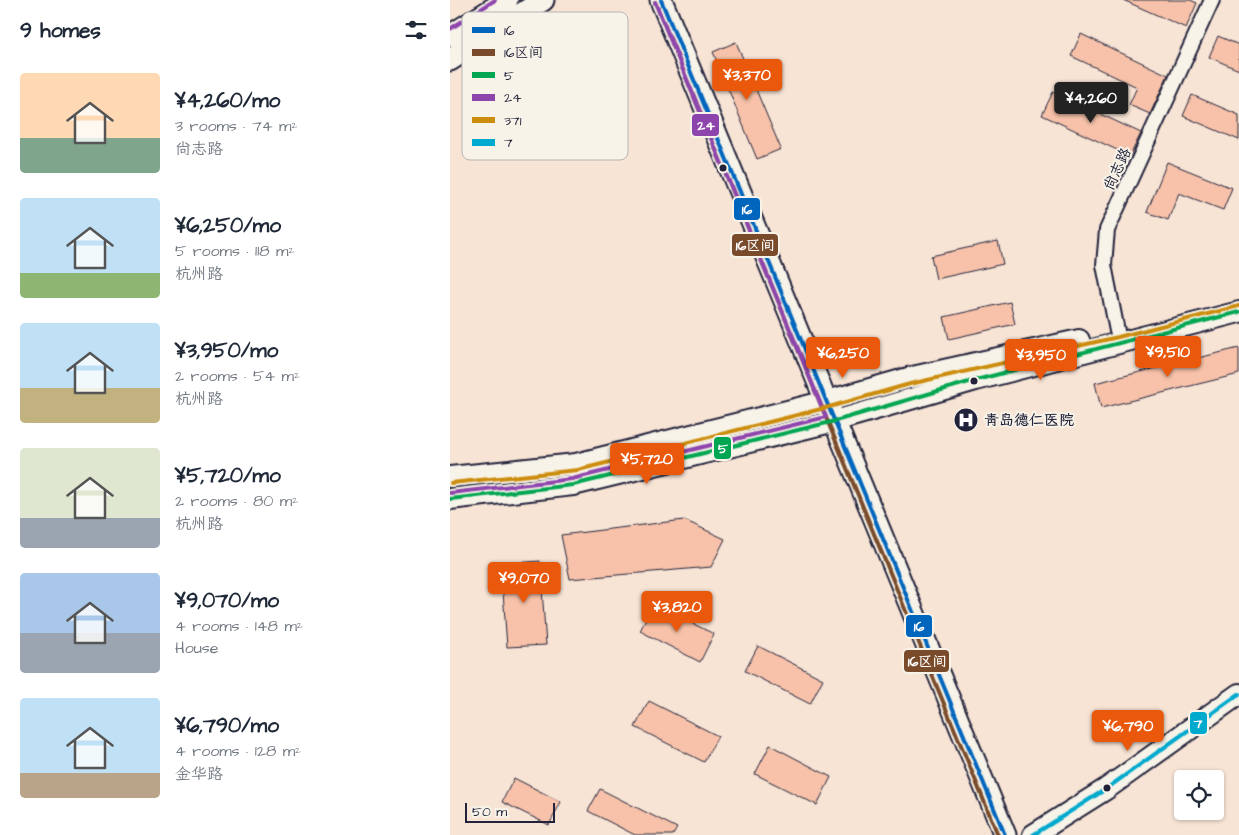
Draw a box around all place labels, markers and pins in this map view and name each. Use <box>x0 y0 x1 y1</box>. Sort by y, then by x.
pin: ¥3,370 <box>706 58 788 101</box>
pin: ¥4,260 <box>1050 82 1132 124</box>
unlabelled marker <box>718 163 728 173</box>
pin: ¥6,250 <box>802 336 884 379</box>
pin: ¥9,510 <box>1127 336 1209 378</box>
pin: ¥3,950 <box>1000 338 1082 381</box>
unlabelled marker <box>969 376 979 386</box>
hospital icon: 青岛德仁医院 <box>953 407 979 433</box>
place label: 青岛德仁医院 <box>984 410 1074 431</box>
pin: ¥5,720 <box>606 442 688 485</box>
pin: ¥9,070 <box>483 562 565 604</box>
pin: ¥3,820 <box>636 590 718 633</box>
pin: ¥6,790 <box>1087 710 1169 752</box>
unlabelled marker <box>1102 783 1112 793</box>

